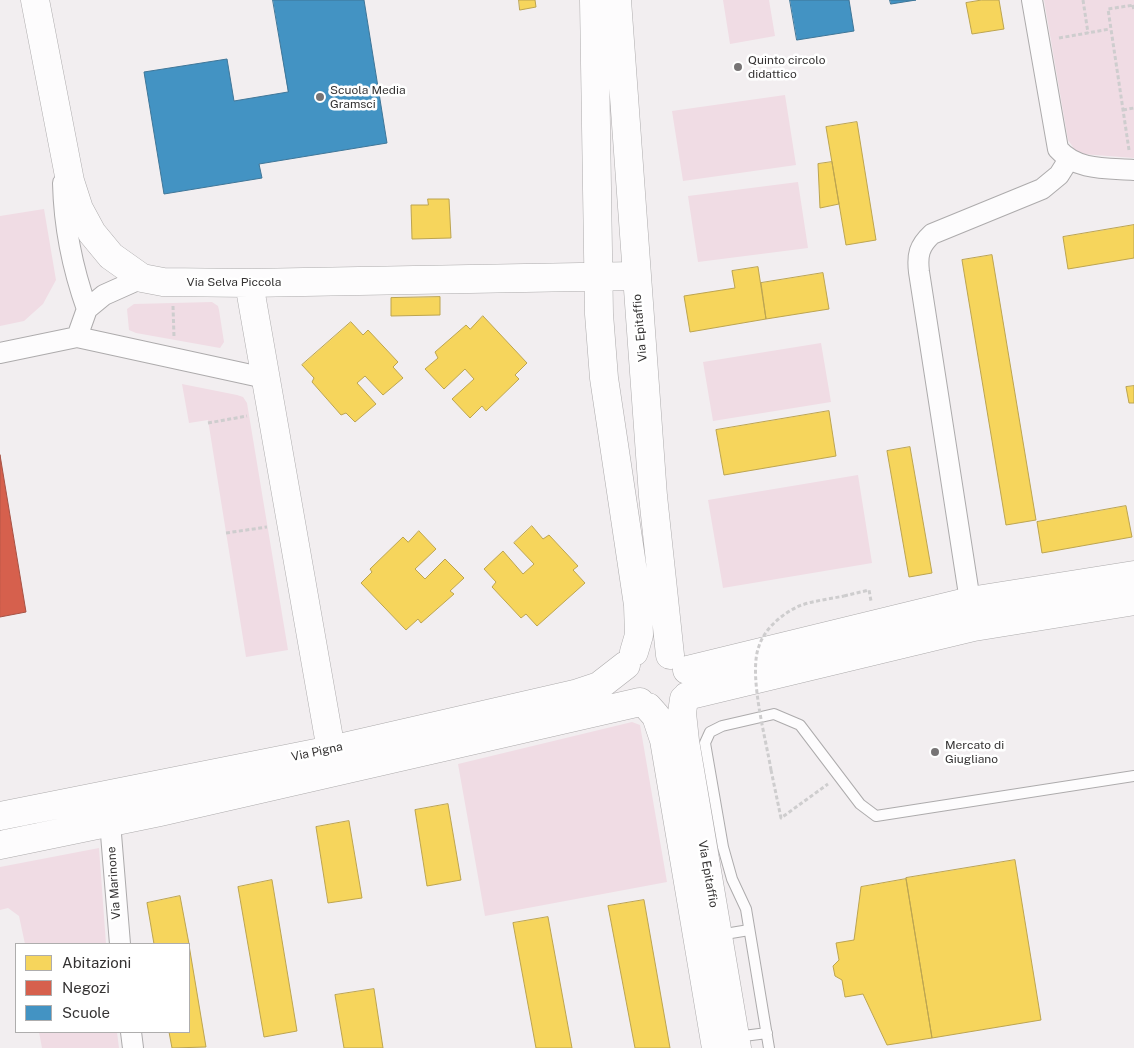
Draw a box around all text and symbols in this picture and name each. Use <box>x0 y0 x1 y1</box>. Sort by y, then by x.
place label: Quinto circolo didattico <box>748 53 825 81</box>
marker: Quinto circolo didattico <box>732 61 744 73</box>
place label: Scuola Media Gramsci <box>330 83 406 111</box>
marker: Scuola Media Gramsci <box>314 91 326 103</box>
street label: Via Selva Piccola <box>187 275 281 289</box>
street label: Via Epitaffio <box>630 294 650 362</box>
place label: Mercato di Giugliano <box>945 738 1004 766</box>
street label: Via Pigna <box>290 740 344 764</box>
marker: Mercato di Giugliano <box>929 746 941 758</box>
street label: Via Epitaffio <box>695 839 721 909</box>
street label: Via Marinone <box>104 846 124 920</box>
legend <box>15 943 190 1033</box>
text: Abitazioni <box>62 954 131 971</box>
text: Negozi <box>62 979 110 996</box>
text: Scuole <box>62 1004 110 1021</box>

